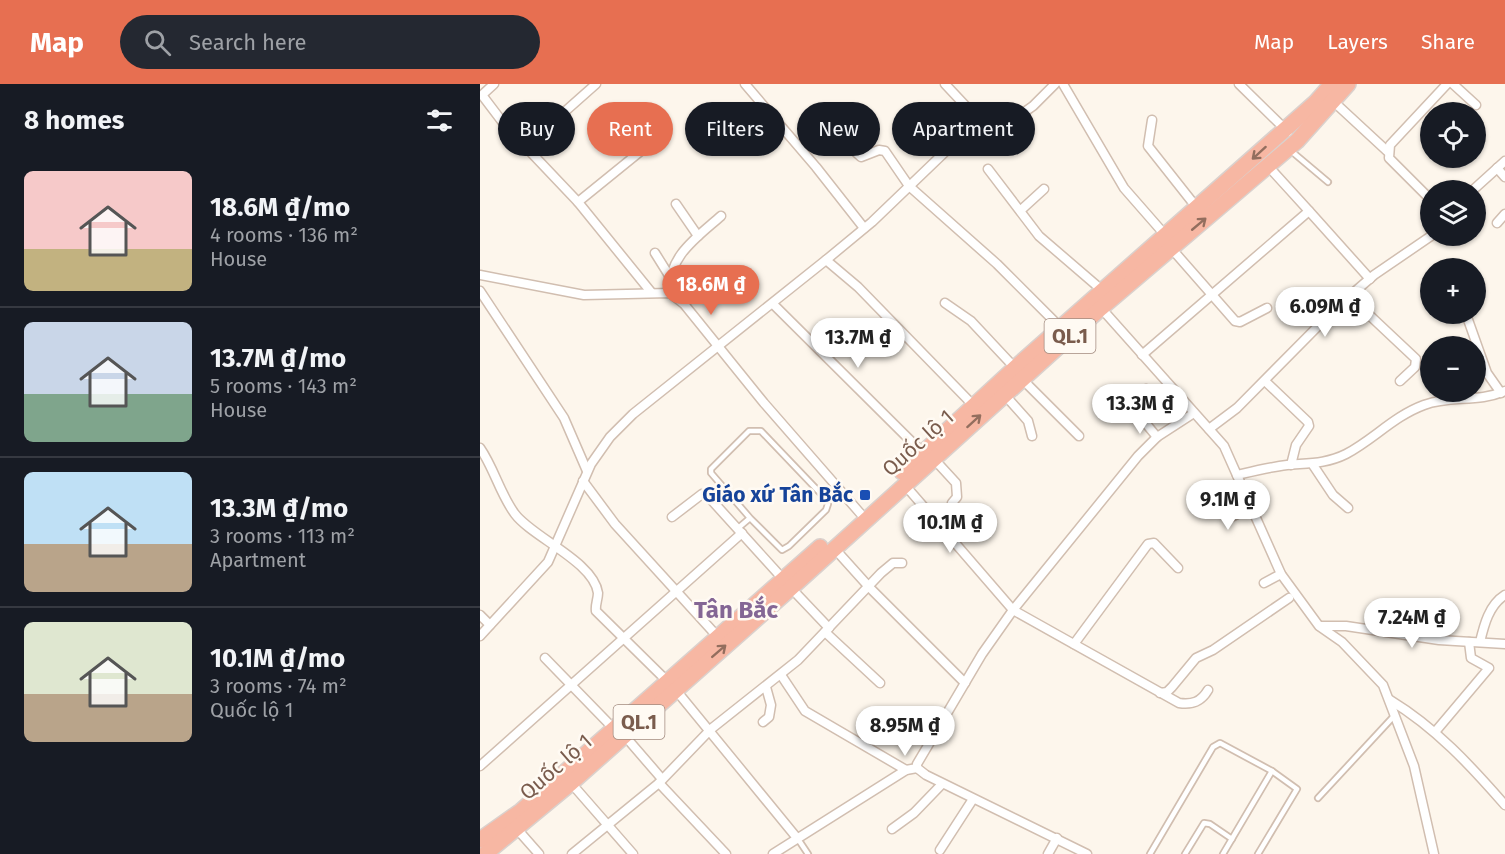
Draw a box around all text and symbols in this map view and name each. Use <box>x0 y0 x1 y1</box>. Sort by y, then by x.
search box <box>120 15 540 69</box>
text: Map <box>30 26 84 59</box>
icon: search <box>141 26 174 59</box>
text: Search here <box>189 29 307 56</box>
text: Map <box>1254 29 1294 55</box>
text: Layers <box>1327 29 1388 55</box>
text: Share <box>1421 29 1475 55</box>
chip: Buy <box>498 102 575 156</box>
chip: Rent <box>587 102 673 156</box>
chip: Filters <box>685 102 785 156</box>
chip: New <box>797 102 880 156</box>
chip: Apartment <box>892 102 1035 156</box>
map controls <box>1420 102 1486 402</box>
button: locate <box>1420 102 1486 168</box>
icon: filters <box>423 104 456 137</box>
text: 8 homes <box>24 105 124 136</box>
one-way arrow <box>1252 146 1267 160</box>
button: layers <box>1420 180 1486 246</box>
text: 18.6M ₫/mo <box>210 192 350 223</box>
icon: home <box>72 195 144 267</box>
one-way arrow <box>1191 217 1207 230</box>
text: 4 rooms · 136 m² <box>210 223 358 247</box>
text: House <box>210 247 267 271</box>
button: + <box>1420 258 1486 324</box>
pin: 18.6M ₫ <box>656 265 766 316</box>
text: 18.6M ₫ <box>676 272 746 296</box>
pin: 6.09M ₫ <box>1270 287 1380 338</box>
text: 6.09M ₫ <box>1289 294 1361 318</box>
pin: 13.7M ₫ <box>803 318 913 369</box>
road number: QL.1 <box>1044 319 1096 353</box>
text: 13.7M ₫ <box>825 325 891 349</box>
button: − <box>1420 336 1486 402</box>
text: 13.7M ₫/mo <box>210 343 346 374</box>
icon: home <box>72 346 144 418</box>
text: 5 rooms · 143 m² <box>210 374 357 398</box>
pin: 13.3M ₫ <box>1085 384 1195 435</box>
text: 13.3M ₫ <box>1106 391 1174 415</box>
text: House <box>210 398 267 422</box>
street label: Quốc lộ 1 <box>877 404 959 482</box>
one-way arrow <box>966 414 981 428</box>
place label: Giáo xứ Tân Bắc <box>702 480 853 508</box>
pin: 9.1M ₫ <box>1179 480 1277 531</box>
text: 9.1M ₫ <box>1200 487 1256 511</box>
marker: Giáo xứ Tân Bắc <box>858 488 872 502</box>
text: 13.3M ₫/mo <box>210 493 348 524</box>
icon: home <box>72 496 144 568</box>
pin: 10.1M ₫ <box>895 503 1005 554</box>
text: 10.1M ₫ <box>917 510 983 534</box>
text: 3 rooms · 113 m² <box>210 524 355 548</box>
text: Apartment <box>210 548 306 572</box>
district label: Tân Bắc <box>694 595 778 624</box>
pin: 7.24M ₫ <box>1357 598 1467 649</box>
text: 7.24M ₫ <box>1378 605 1446 629</box>
text: 10.1M ₫/mo <box>210 643 345 674</box>
one-way arrow <box>711 644 726 658</box>
icon: home <box>72 646 144 718</box>
text: 3 rooms · 74 m² <box>210 674 347 698</box>
text: Quốc lộ 1 <box>210 698 293 722</box>
road number: QL.1 <box>614 705 664 739</box>
pin: 8.95M ₫ <box>850 706 960 757</box>
text: 8.95M ₫ <box>870 713 940 737</box>
street label: Quốc lộ 1 <box>514 728 598 806</box>

